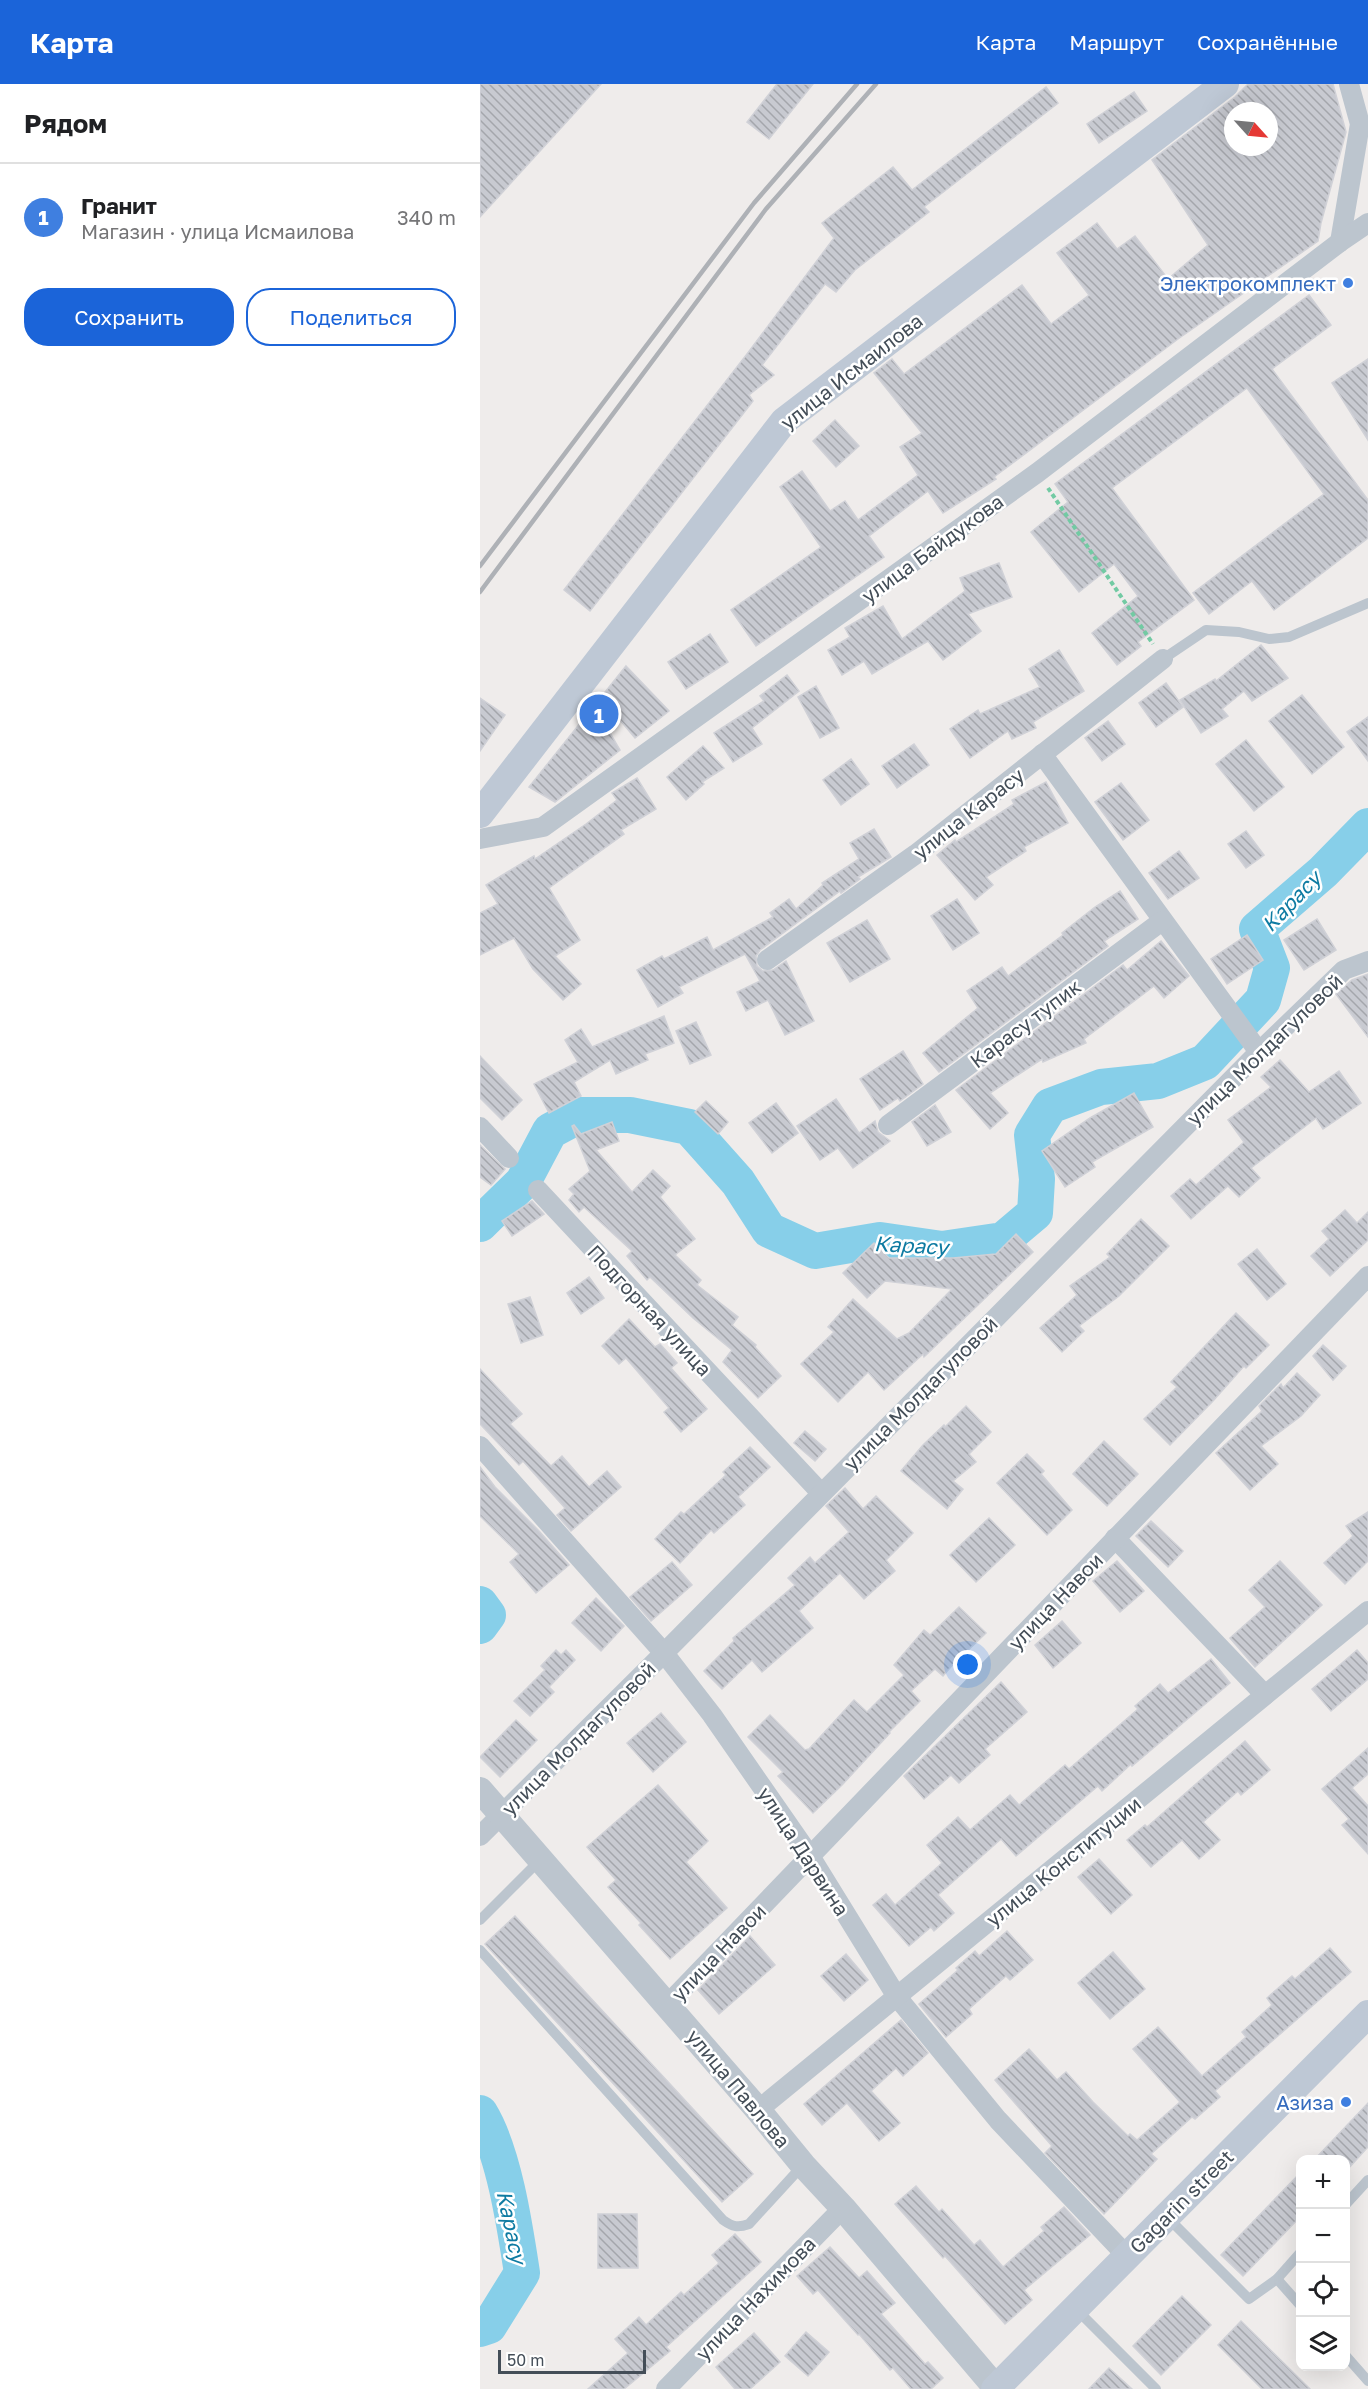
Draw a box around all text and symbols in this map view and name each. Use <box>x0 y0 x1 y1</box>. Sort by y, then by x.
text: Карта <box>30 26 114 59</box>
text: Карта <box>975 29 1036 55</box>
text: Маршрут <box>1069 29 1164 55</box>
text: Сохранённые <box>1197 29 1338 55</box>
north arrow <box>1224 102 1278 156</box>
text: Рядом <box>24 108 107 139</box>
text: Гранит <box>81 192 157 219</box>
text: 1 <box>38 205 49 229</box>
text: 340 m <box>397 205 456 229</box>
text: Магазин · улица Исмаилова <box>81 219 354 243</box>
place label: Электрокомплект <box>1160 271 1336 295</box>
marker: Электрокомплект <box>1341 276 1355 290</box>
button: Сохранить <box>24 288 234 346</box>
button: Поделиться <box>246 288 456 346</box>
street label: улица Исмаилова <box>775 308 927 434</box>
street label: улица Байдукова <box>857 489 1007 607</box>
pin: 1 <box>580 692 618 736</box>
street label: улица Карасу <box>908 762 1028 864</box>
water label: Карасу <box>1256 863 1328 937</box>
street label: улица Молдагуловой <box>1181 968 1347 1130</box>
street label: Карасу тупик <box>965 974 1085 1072</box>
water label: Карасу <box>873 1230 952 1260</box>
street label: Подгорная улица <box>583 1239 717 1381</box>
street label: улица Молдагуловой <box>838 1311 1002 1475</box>
street label: улица Навои <box>1003 1547 1107 1655</box>
your location <box>953 1650 982 1679</box>
street label: улица Молдагуловой <box>496 1656 660 1820</box>
street label: улица Дарвина <box>753 1782 855 1920</box>
street label: улица Конституции <box>981 1791 1145 1931</box>
street label: улица Навои <box>666 1898 770 2006</box>
street label: улица Павлова <box>682 2024 796 2152</box>
place label: Азиза <box>1276 2090 1334 2114</box>
marker: Азиза <box>1339 2095 1353 2109</box>
street label: Gagarin street <box>1124 2144 1238 2258</box>
map controls <box>1296 2155 1350 2371</box>
button: + <box>1296 2155 1350 2209</box>
water label: Карасу <box>492 2188 533 2269</box>
button: − <box>1296 2209 1350 2263</box>
street label: улица Нахимова <box>690 2231 820 2365</box>
button: locate <box>1296 2263 1350 2317</box>
button: layers <box>1296 2317 1350 2371</box>
scale bar <box>498 2347 646 2374</box>
text: 50 m <box>507 2350 544 2370</box>

